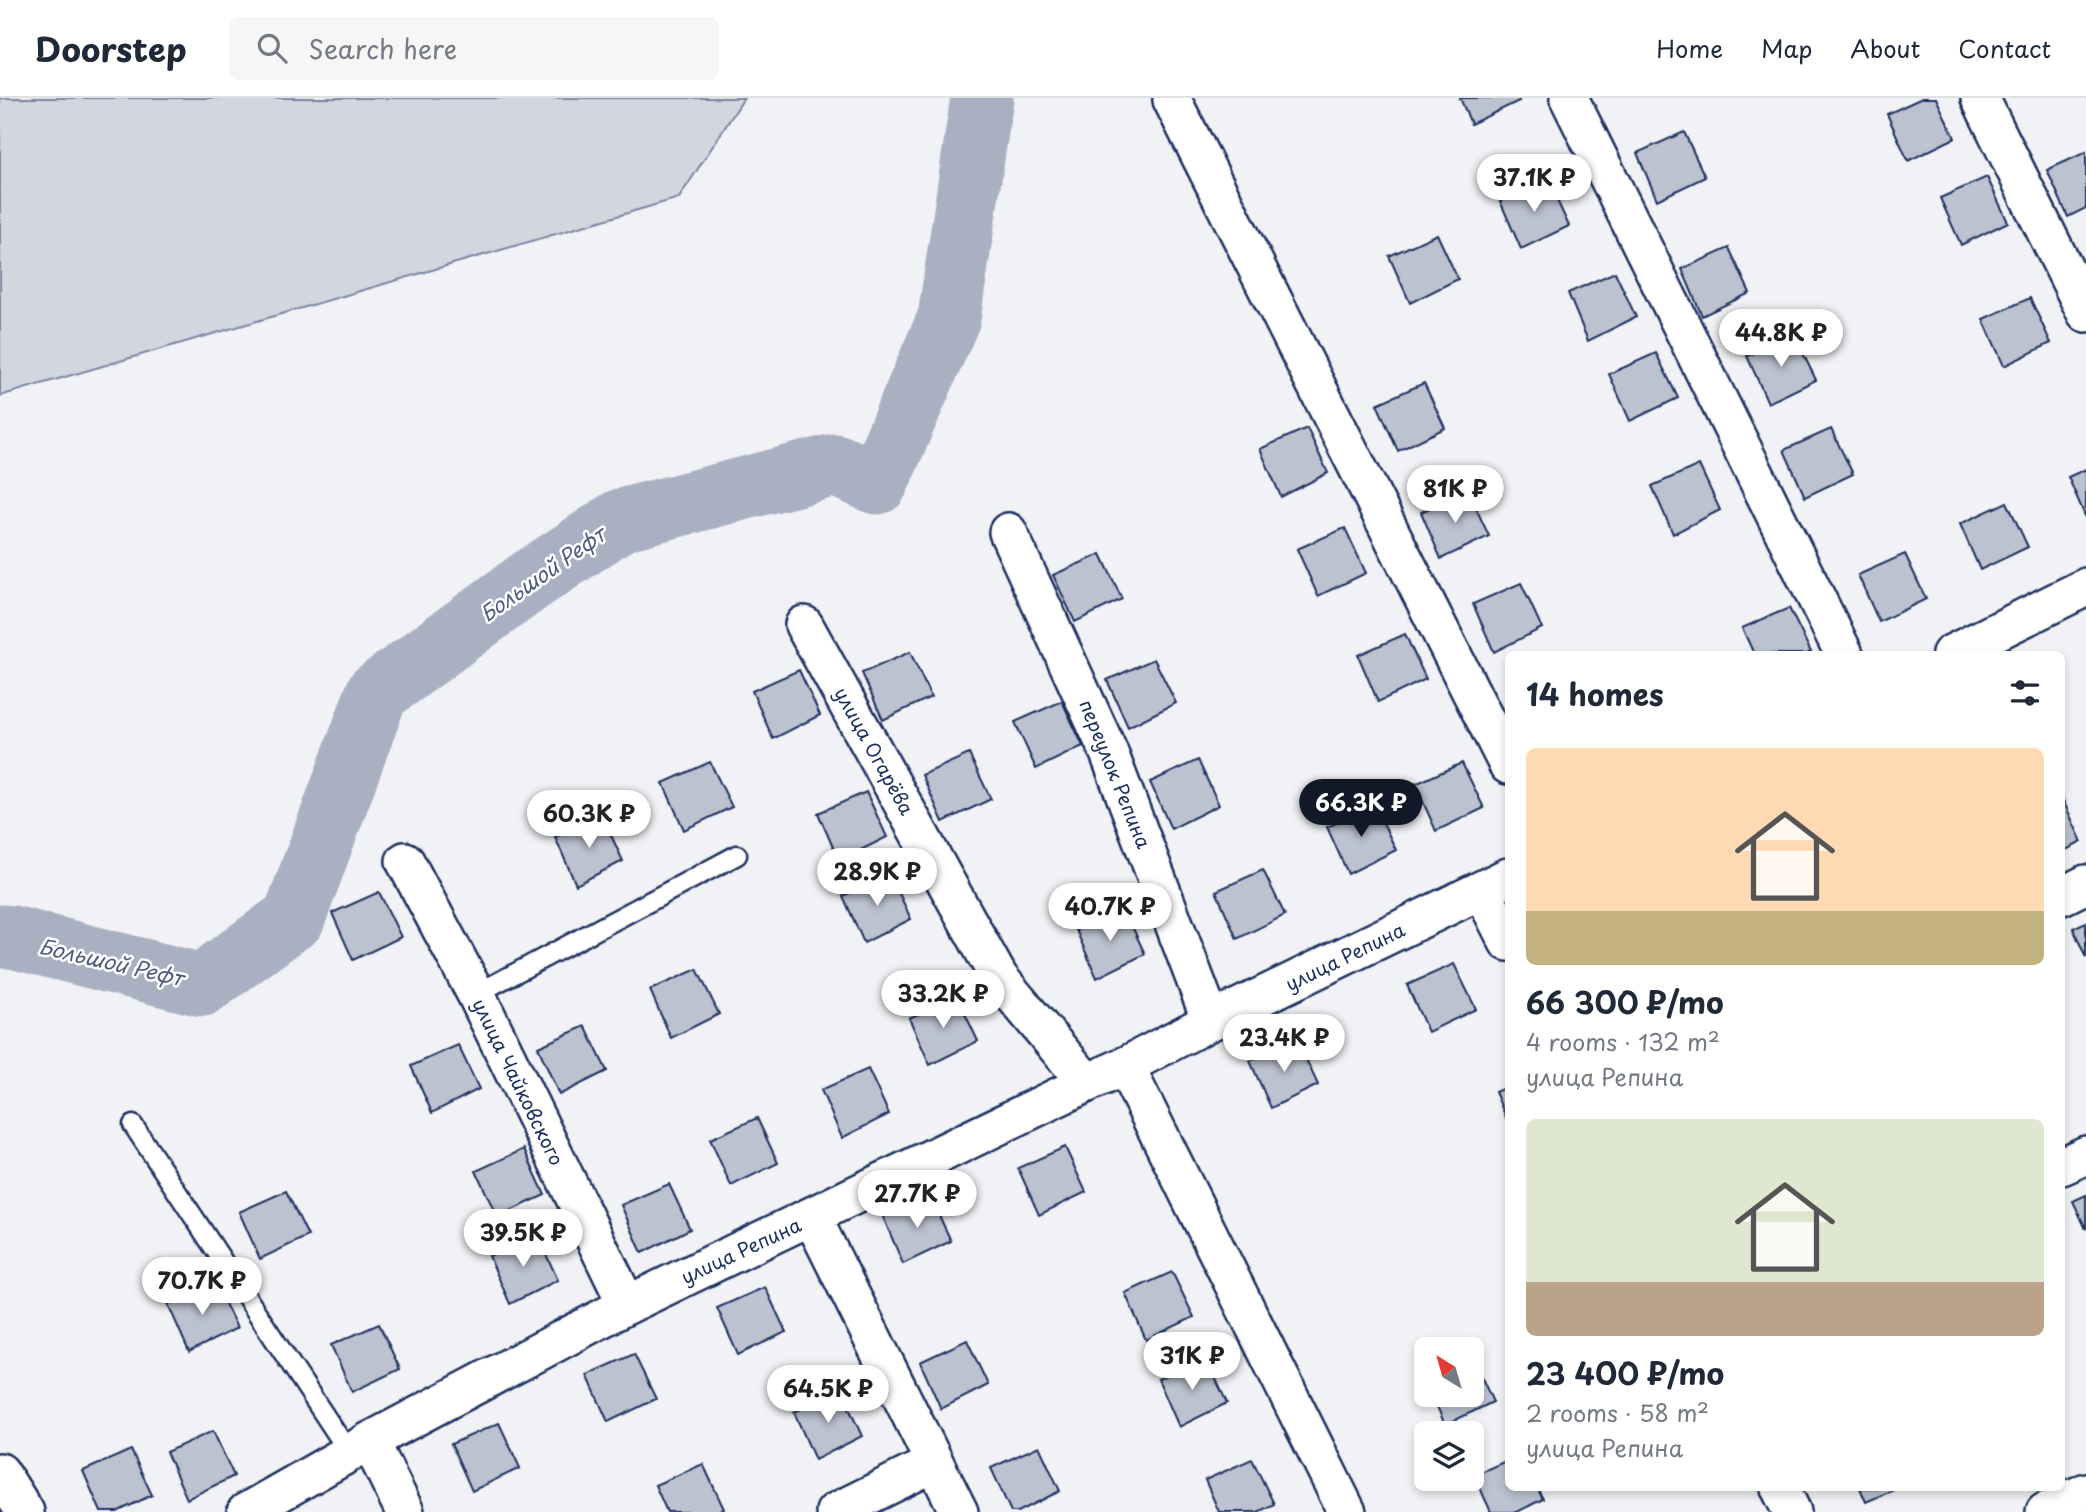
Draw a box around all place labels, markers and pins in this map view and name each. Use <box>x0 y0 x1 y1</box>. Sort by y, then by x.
pin: 37.1K ₽ <box>1469 155 1599 214</box>
pin: 44.8K ₽ <box>1716 310 1846 369</box>
pin: 81K ₽ <box>1406 466 1504 525</box>
pin: 66.3K ₽ <box>1296 780 1426 839</box>
pin: 60.3K ₽ <box>524 790 654 850</box>
pin: 28.9K ₽ <box>812 848 942 908</box>
pin: 40.7K ₽ <box>1045 884 1175 943</box>
pin: 33.2K ₽ <box>878 970 1008 1030</box>
pin: 23.4K ₽ <box>1219 1014 1349 1074</box>
pin: 27.7K ₽ <box>852 1170 982 1230</box>
pin: 39.5K ₽ <box>458 1210 588 1269</box>
pin: 70.7K ₽ <box>137 1258 267 1317</box>
pin: 31K ₽ <box>1143 1332 1241 1392</box>
pin: 64.5K ₽ <box>763 1366 893 1425</box>

